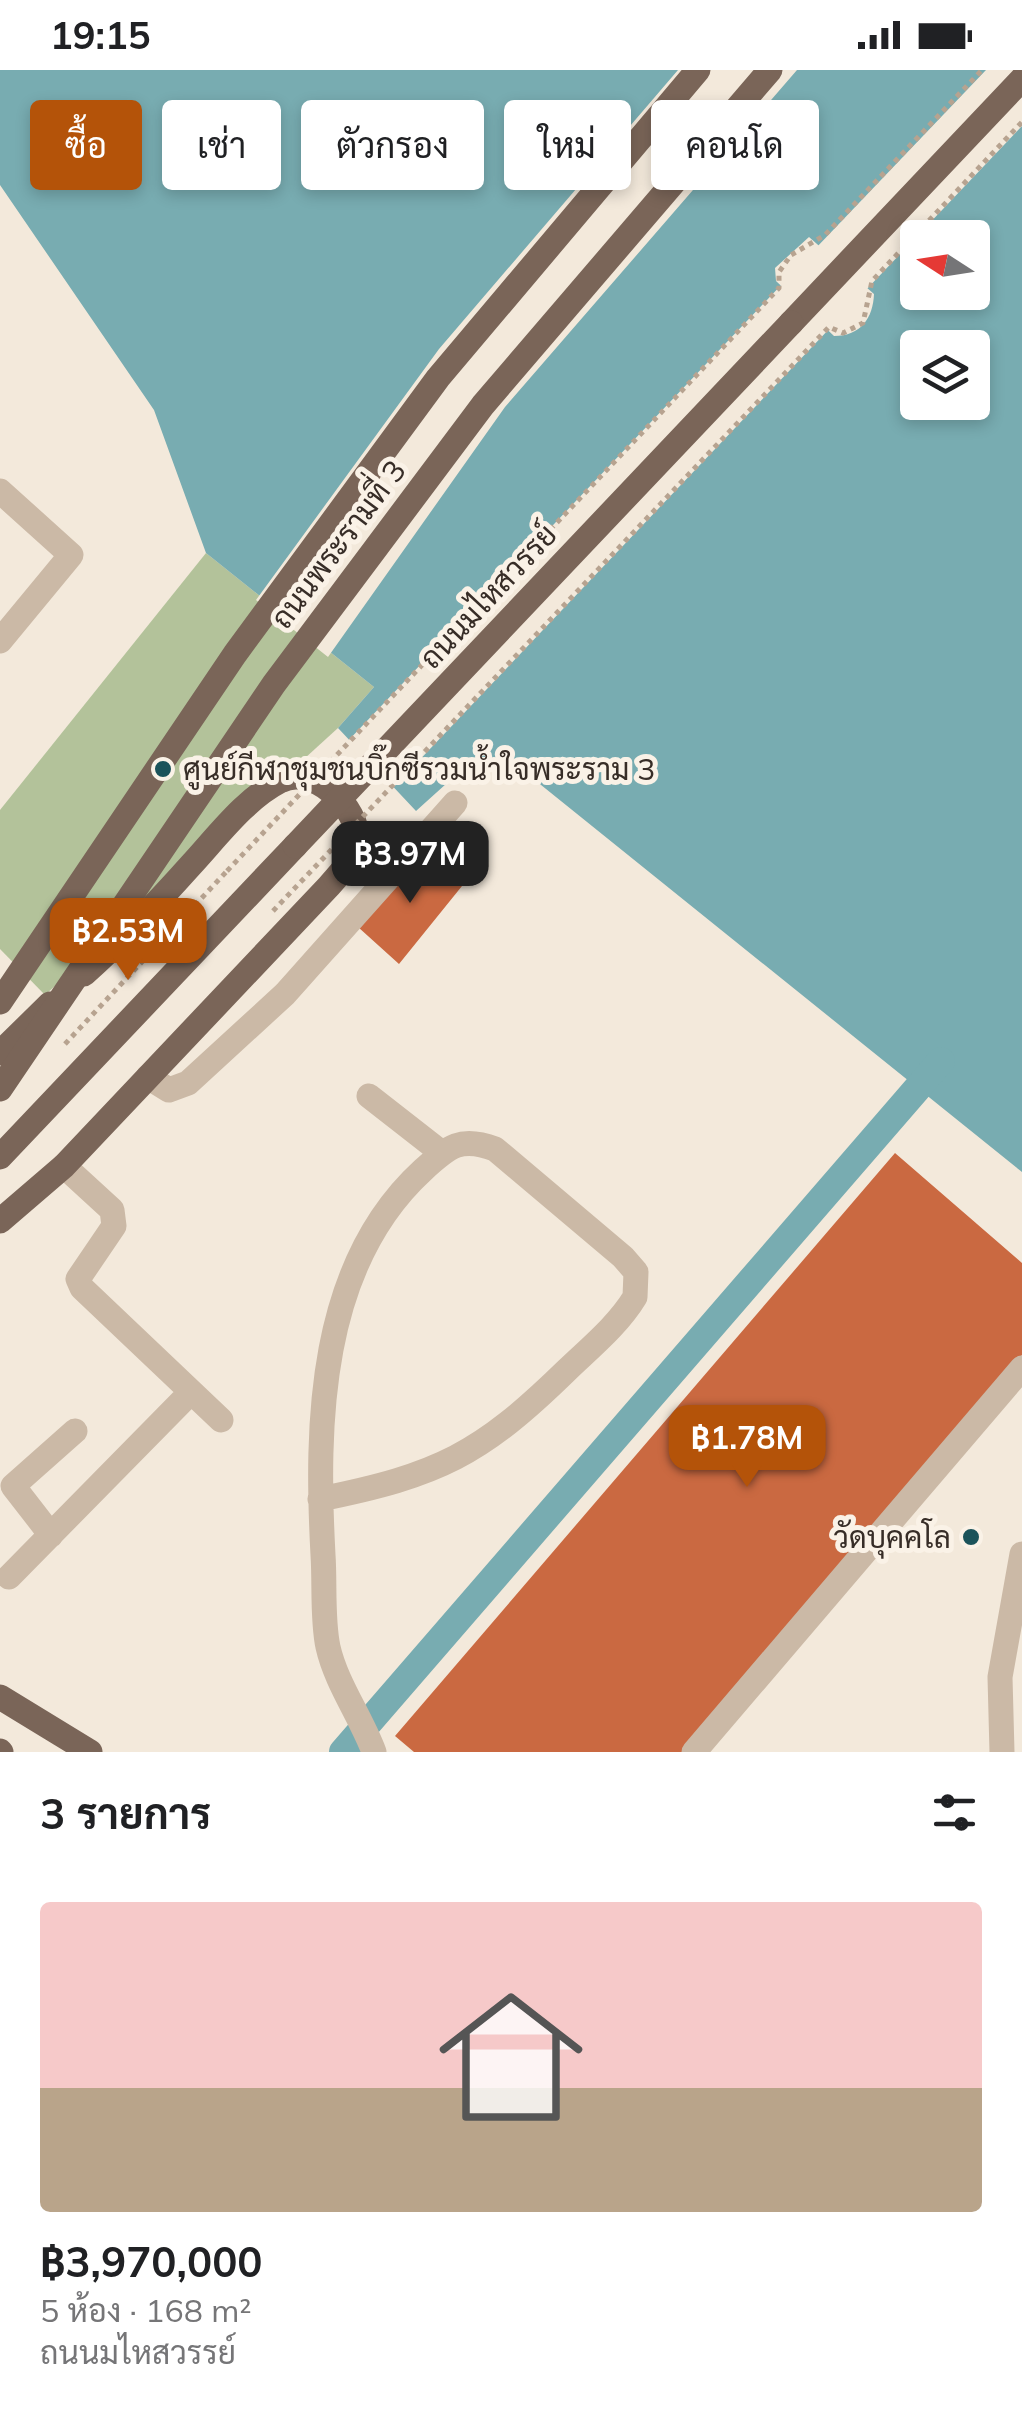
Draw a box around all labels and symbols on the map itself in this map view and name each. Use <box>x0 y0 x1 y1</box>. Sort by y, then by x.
north arrow <box>900 220 990 310</box>
street label: ถนนพระรามที่ 3 <box>258 449 414 636</box>
street label: ถนนมไหสวรรย์ <box>411 516 565 676</box>
place label: ศูนย์กีฬาชุมชนบิ๊กซีรวมน้ำใจพระราม 3 <box>183 743 655 791</box>
marker: ศูนย์กีฬาชุมชนบิ๊กซีรวมน้ำใจพระราม 3 <box>152 758 174 780</box>
pin: ฿3.97M <box>329 821 491 906</box>
pin: ฿2.53M <box>47 898 209 983</box>
pin: ฿1.78M <box>666 1405 828 1490</box>
place label: วัดบุคคโล <box>834 1518 951 1559</box>
marker: วัดบุคคโล <box>960 1526 982 1548</box>

